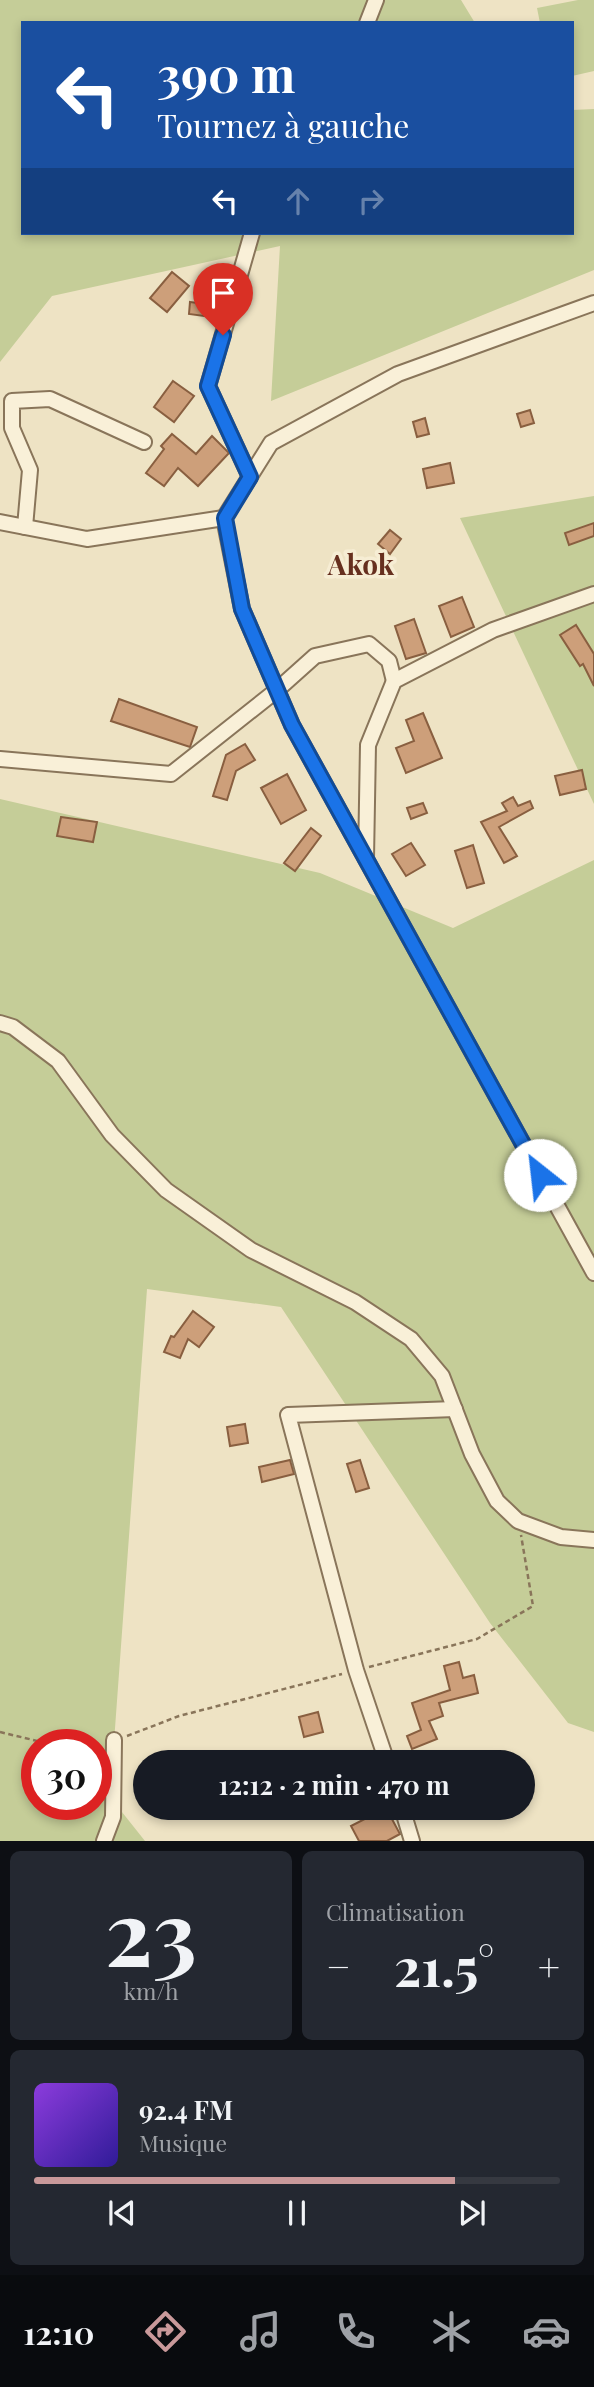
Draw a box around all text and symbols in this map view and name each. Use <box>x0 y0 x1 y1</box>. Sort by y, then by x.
text: 390 m <box>157 40 295 105</box>
icon: left <box>42 49 133 140</box>
text: Tournez à gauche <box>157 103 410 146</box>
icon: left <box>206 182 244 220</box>
icon: ahead <box>279 182 317 220</box>
icon: right <box>352 182 390 220</box>
pin <box>193 263 253 335</box>
icon: arrive <box>204 274 242 312</box>
district label: Akok <box>327 545 395 582</box>
position arrow <box>503 1138 577 1212</box>
speed limit sign: 30 <box>21 1729 112 1820</box>
text: 12:12 · 2 min · 470 m <box>219 1767 449 1802</box>
text: 23 <box>105 1869 197 1990</box>
text: Climatisation <box>326 1896 465 1927</box>
text: 21.5° <box>394 1931 494 2000</box>
text: − <box>326 1940 351 1991</box>
text: + <box>538 1940 560 1991</box>
text: km/h <box>123 1975 179 2006</box>
text: 92.4 FM <box>139 2092 233 2127</box>
text: Musique <box>139 2127 227 2158</box>
icon: previous <box>103 2194 141 2232</box>
icon: pause <box>278 2194 316 2232</box>
icon: next <box>453 2194 491 2232</box>
icon: directions <box>141 2307 190 2356</box>
icon: music <box>236 2307 285 2356</box>
icon: phone <box>331 2307 380 2356</box>
icon: climate <box>427 2307 476 2356</box>
icon: car <box>522 2307 571 2356</box>
text: 12:10 <box>23 2310 94 2353</box>

